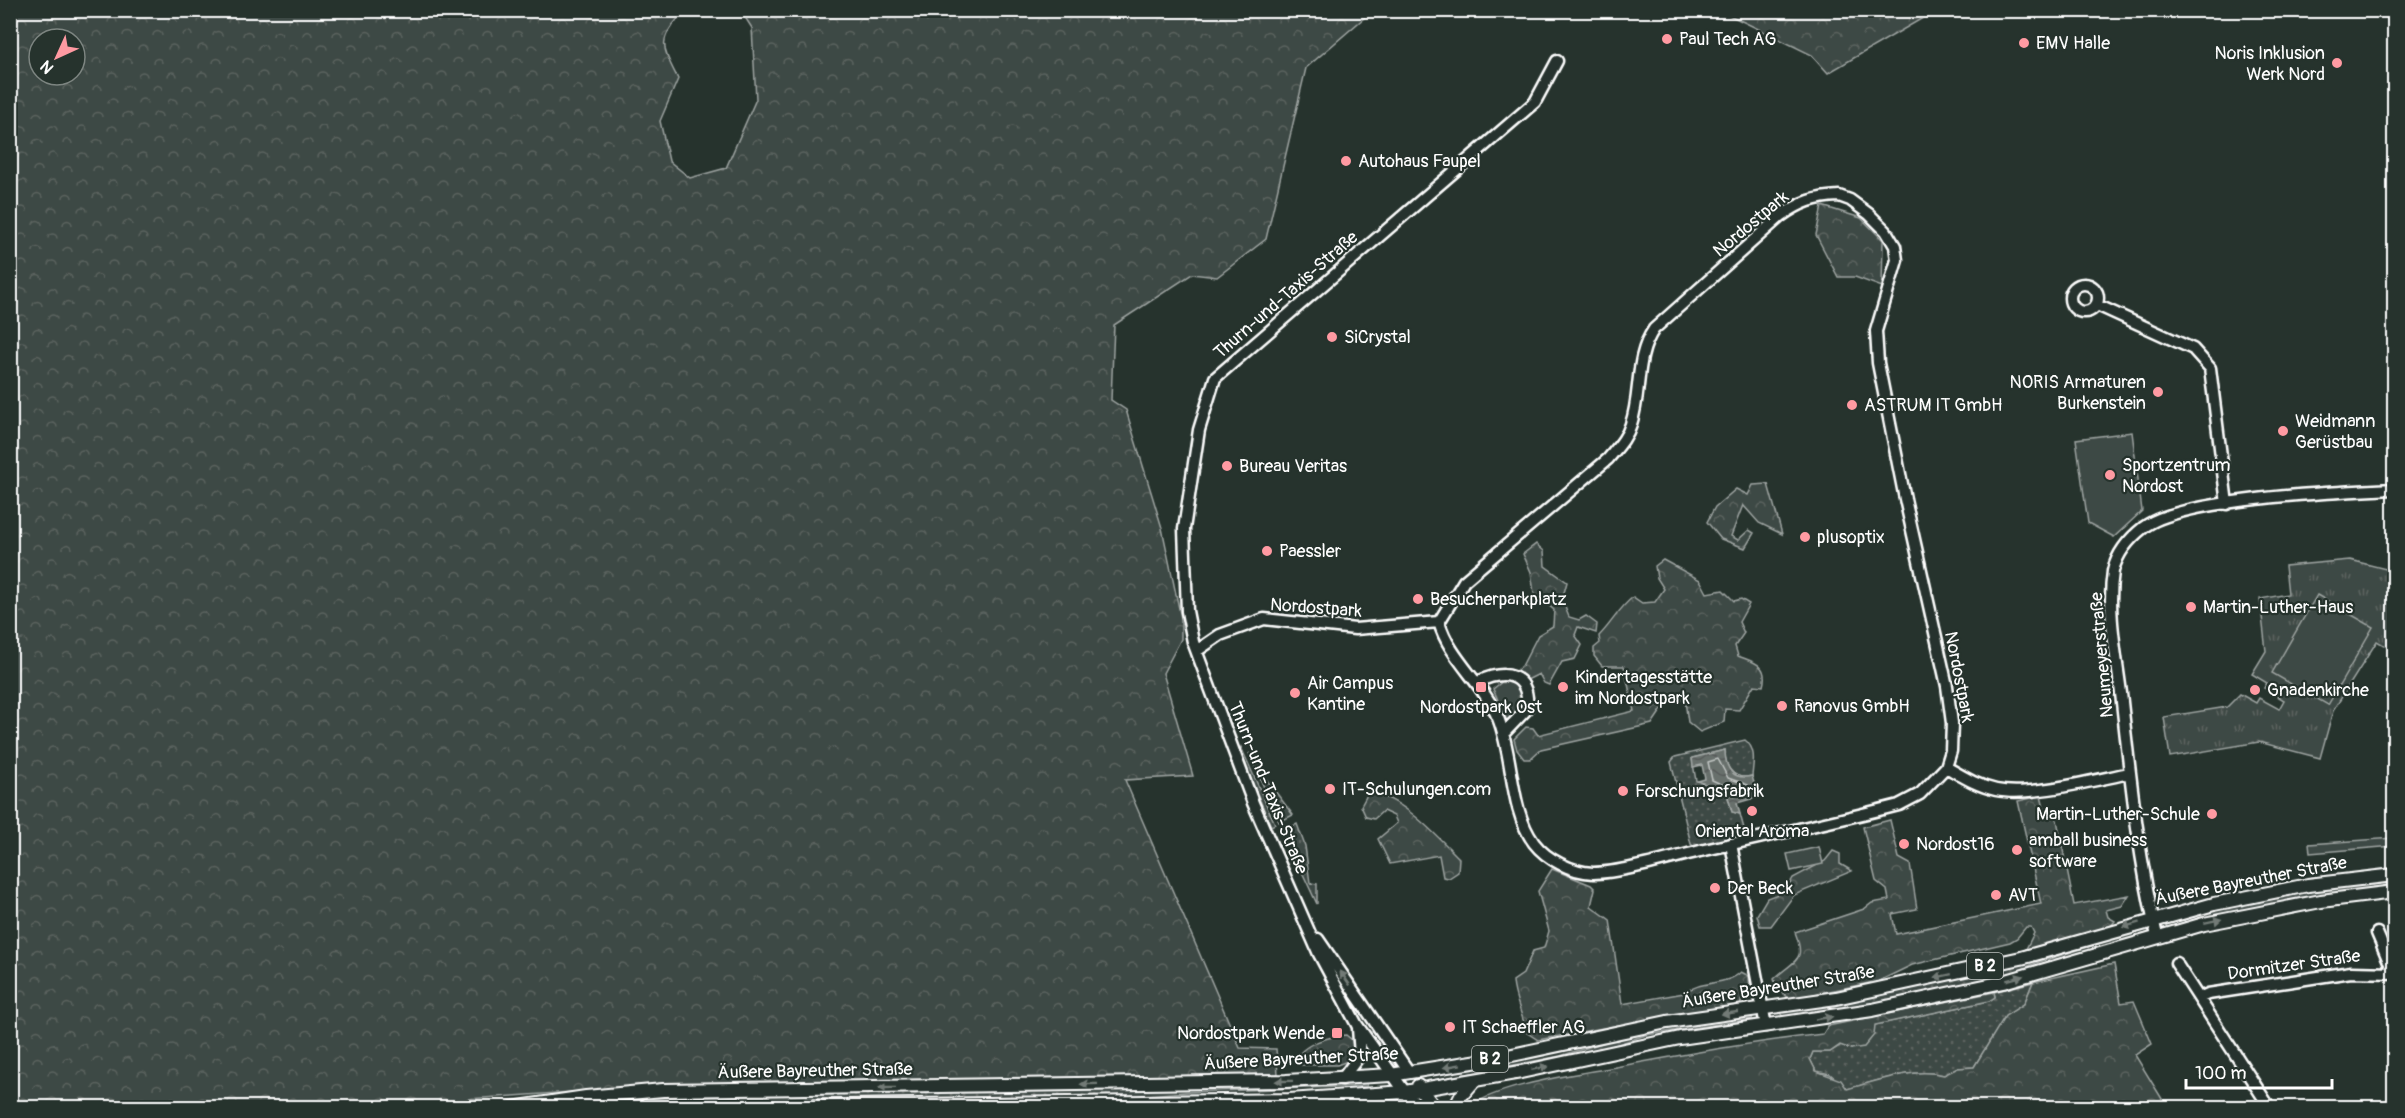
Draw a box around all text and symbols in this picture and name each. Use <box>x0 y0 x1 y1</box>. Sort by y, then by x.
north arrow <box>27 27 87 87</box>
place label: Paul Tech AG <box>1679 28 1776 51</box>
marker: Paul Tech AG <box>1660 32 1674 46</box>
place label: EMV Halle <box>2036 32 2110 55</box>
marker: EMV Halle <box>2017 36 2031 50</box>
place label: Noris Inklusion Werk Nord <box>2215 42 2325 86</box>
text: N <box>36 56 58 78</box>
marker: Noris Inklusion Werk Nord <box>2330 56 2344 70</box>
place label: Autohaus Faupel <box>1358 150 1481 173</box>
marker: Autohaus Faupel <box>1339 154 1353 168</box>
street label: Nordostpark <box>1708 185 1794 262</box>
street label: Thurn-und-Taxis-Straße <box>1209 226 1363 364</box>
place label: SiCrystal <box>1344 326 1411 349</box>
marker: SiCrystal <box>1325 330 1339 344</box>
place label: NORIS Armaturen Burkenstein <box>2010 371 2146 415</box>
marker: NORIS Armaturen Burkenstein <box>2151 385 2165 399</box>
place label: ASTRUM IT GmbH <box>1864 394 2003 417</box>
marker: ASTRUM IT GmbH <box>1845 398 1859 412</box>
place label: Weidmann Gerüstbau <box>2295 410 2375 454</box>
marker: Weidmann Gerüstbau <box>2276 424 2290 438</box>
place label: Sportzentrum Nordost <box>2122 454 2230 498</box>
place label: Bureau Veritas <box>1239 455 1347 478</box>
marker: Bureau Veritas <box>1220 459 1234 473</box>
marker: Sportzentrum Nordost <box>2103 468 2117 482</box>
place label: plusoptix <box>1817 526 1885 549</box>
marker: plusoptix <box>1798 530 1812 544</box>
place label: Paessler <box>1279 540 1342 563</box>
marker: Paessler <box>1260 544 1274 558</box>
place label: Besucherparkplatz <box>1430 588 1567 611</box>
street label: Neumeyerstraße <box>2085 591 2119 719</box>
marker: Besucherparkplatz <box>1411 592 1425 606</box>
street label: Nordostpark <box>1269 593 1363 623</box>
place label: Martin-Luther-Haus <box>2203 596 2353 619</box>
marker: Martin-Luther-Haus <box>2184 600 2198 614</box>
street label: Nordostpark <box>1939 630 1979 725</box>
place label: Kindertagesstätte im Nordostpark <box>1575 666 1712 710</box>
place label: Air Campus Kantine <box>1307 672 1393 716</box>
place label: Gnadenkirche <box>2267 679 2369 702</box>
marker: Nordostpark Ost <box>1474 680 1488 694</box>
marker: Kindertagesstätte im Nordostpark <box>1556 680 1570 694</box>
marker: Gnadenkirche <box>2248 683 2262 697</box>
marker: Air Campus Kantine <box>1288 686 1302 700</box>
place label: Ranovus GmbH <box>1794 695 1910 718</box>
place label: Nordostpark Ost <box>1420 696 1543 719</box>
street label: Thurn-und-Taxis-Straße <box>1223 698 1313 878</box>
marker: Ranovus GmbH <box>1775 699 1789 713</box>
place label: IT-Schulungen.com <box>1342 778 1491 801</box>
place label: Forschungsfabrik <box>1635 780 1764 803</box>
marker: IT-Schulungen.com <box>1323 782 1337 796</box>
marker: Forschungsfabrik <box>1616 784 1630 798</box>
place label: Martin-Luther-Schule <box>2036 803 2200 826</box>
marker: Oriental Aroma <box>1745 804 1759 818</box>
marker: Martin-Luther-Schule <box>2205 807 2219 821</box>
place label: Oriental Aroma <box>1695 820 1809 843</box>
place label: amball business software <box>2029 829 2147 873</box>
place label: Nordost16 <box>1916 833 1995 856</box>
marker: Nordost16 <box>1897 837 1911 851</box>
marker: amball business software <box>2010 843 2024 857</box>
street label: Äußere Bayreuther Straße <box>2153 851 2349 911</box>
place label: Der Beck <box>1727 877 1794 900</box>
marker: Der Beck <box>1708 881 1722 895</box>
place label: AVT <box>2008 884 2038 907</box>
marker: AVT <box>1989 888 2003 902</box>
one-way arrow <box>2204 916 2223 926</box>
one-way arrow <box>2122 921 2140 930</box>
street label: Dormitzer Straße <box>2226 944 2362 986</box>
road number: B 2 <box>1967 953 2003 979</box>
street label: Äußere Bayreuther Straße <box>1680 960 1876 1014</box>
one-way arrow <box>1339 970 1351 986</box>
one-way arrow <box>1933 972 1952 981</box>
one-way arrow <box>2006 973 2024 982</box>
one-way arrow <box>1721 1009 1740 1018</box>
one-way arrow <box>1815 1014 1834 1023</box>
place label: IT Schaeffler AG <box>1462 1016 1585 1039</box>
marker: IT Schaeffler AG <box>1443 1020 1457 1034</box>
place label: Nordostpark Wende <box>1177 1022 1325 1045</box>
marker: Nordostpark Wende <box>1330 1026 1344 1040</box>
street label: Äußere Bayreuther Straße <box>1203 1042 1399 1076</box>
road number: B 2 <box>1472 1046 1508 1072</box>
scale bar <box>2186 1052 2332 1090</box>
street label: Äußere Bayreuther Straße <box>717 1058 913 1084</box>
one-way arrow <box>1442 1062 1461 1071</box>
text: 100 m <box>2195 1062 2247 1085</box>
one-way arrow <box>1531 1063 1550 1072</box>
one-way arrow <box>1274 1076 1293 1086</box>
one-way arrow <box>1079 1079 1098 1089</box>
one-way arrow <box>878 1083 897 1093</box>

